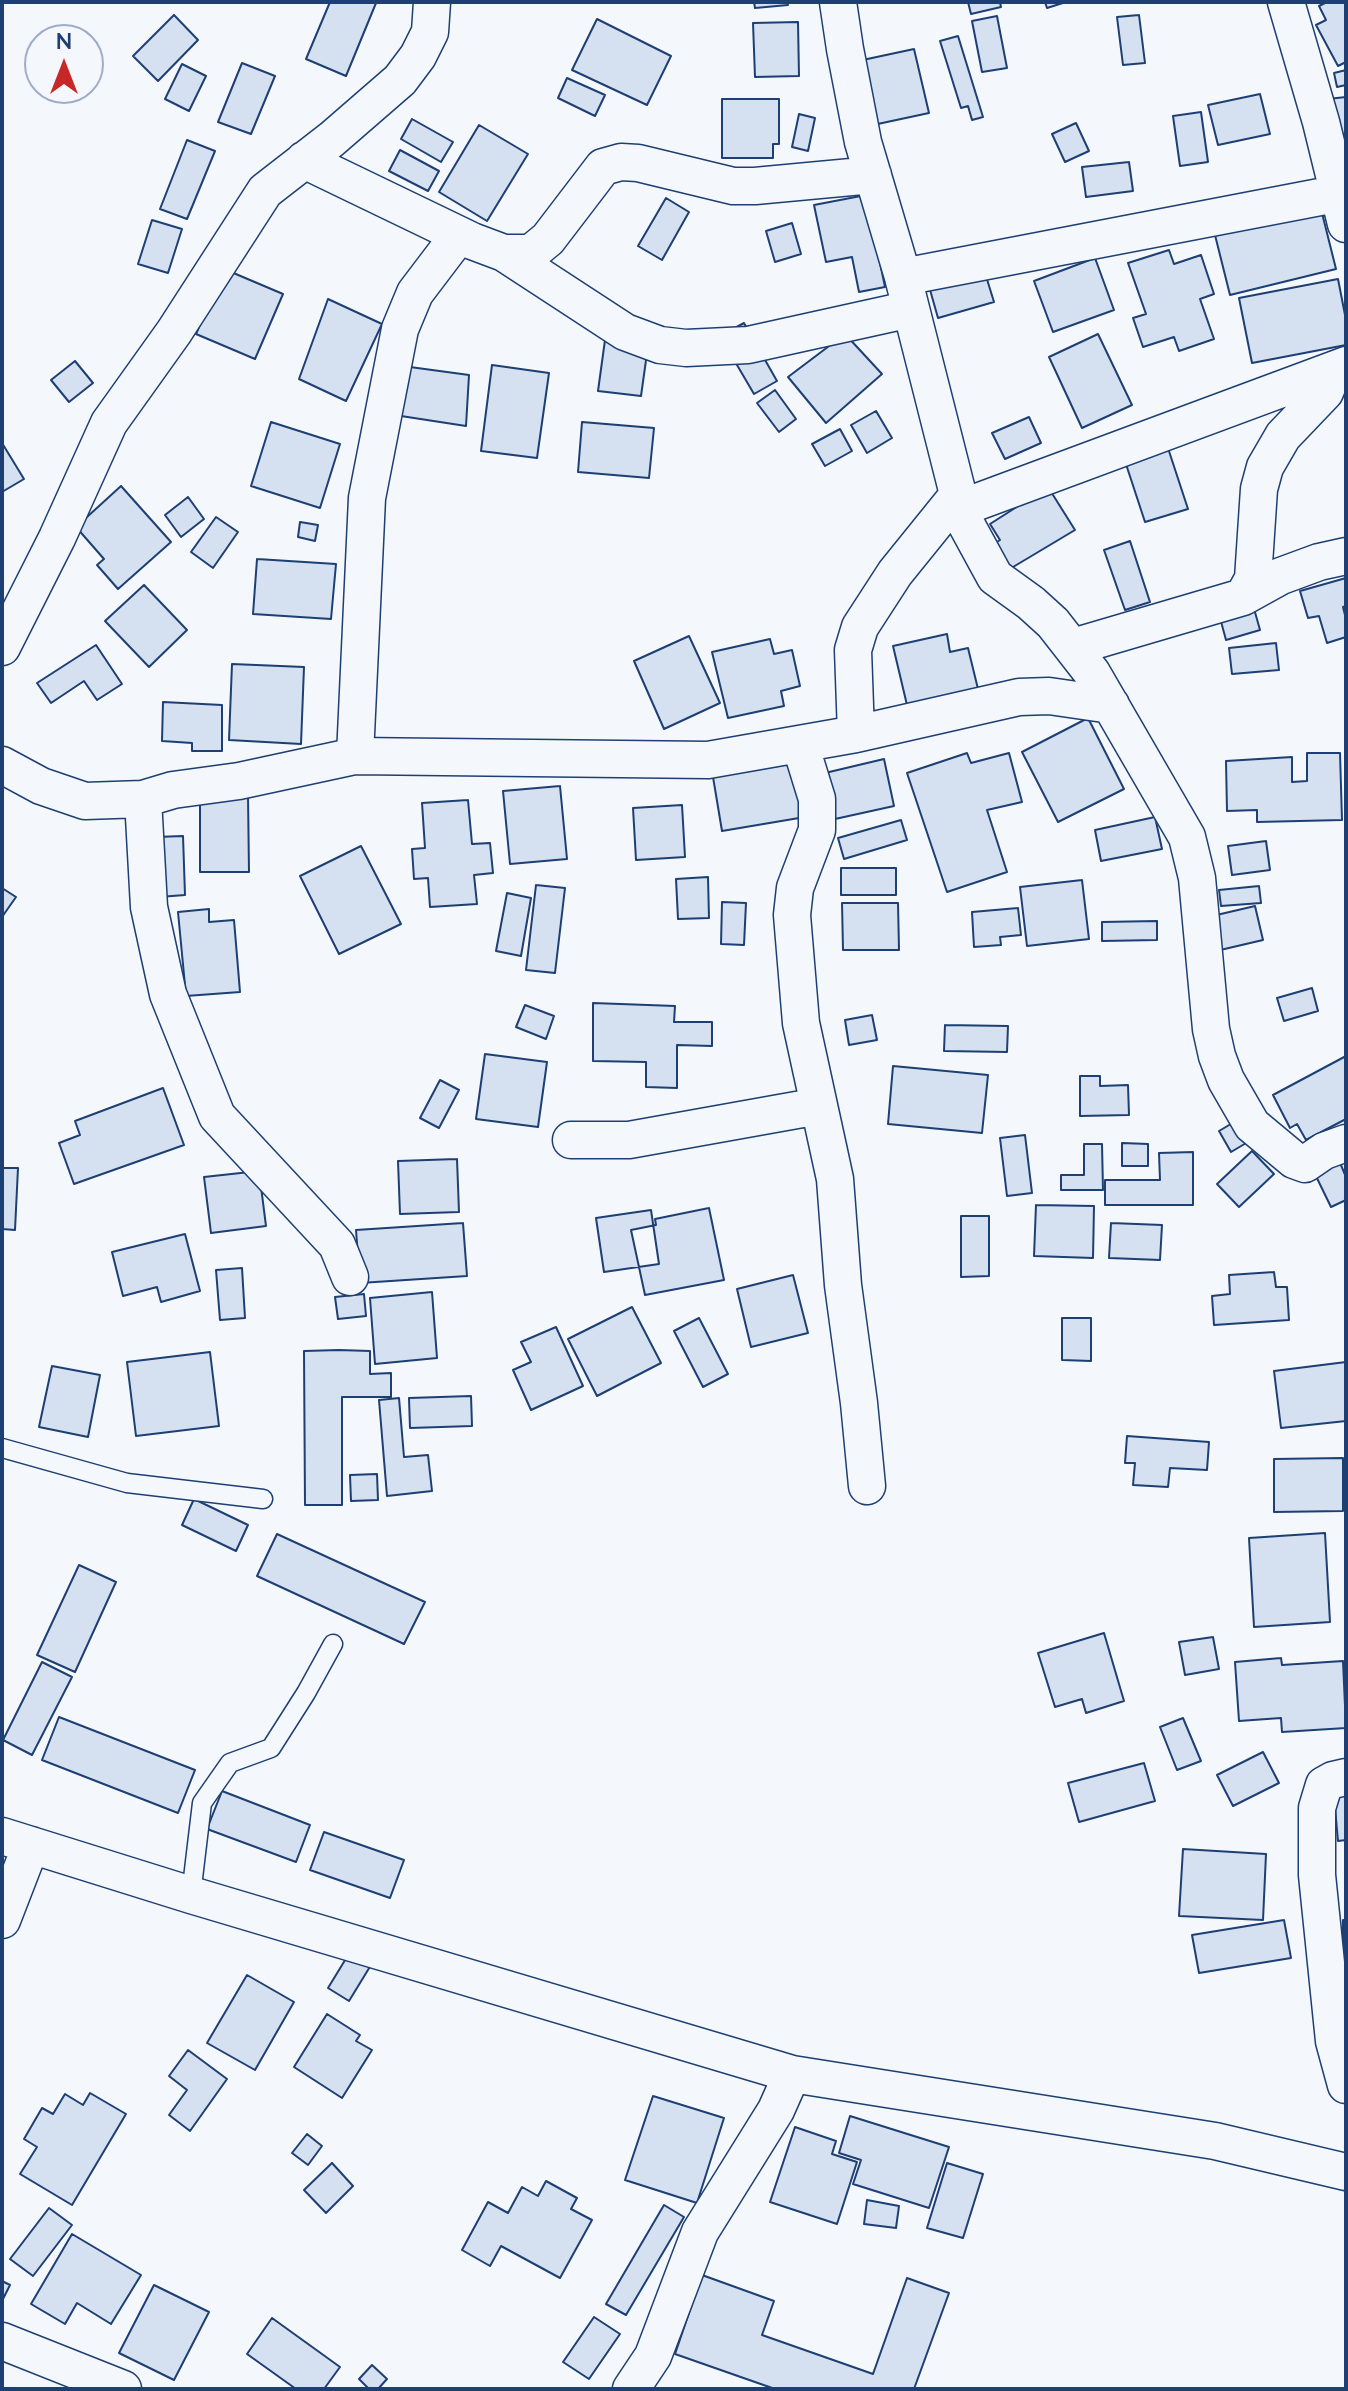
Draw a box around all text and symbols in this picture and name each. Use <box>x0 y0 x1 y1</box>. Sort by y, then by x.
north arrow <box>24 24 104 104</box>
text: N <box>56 27 72 57</box>

